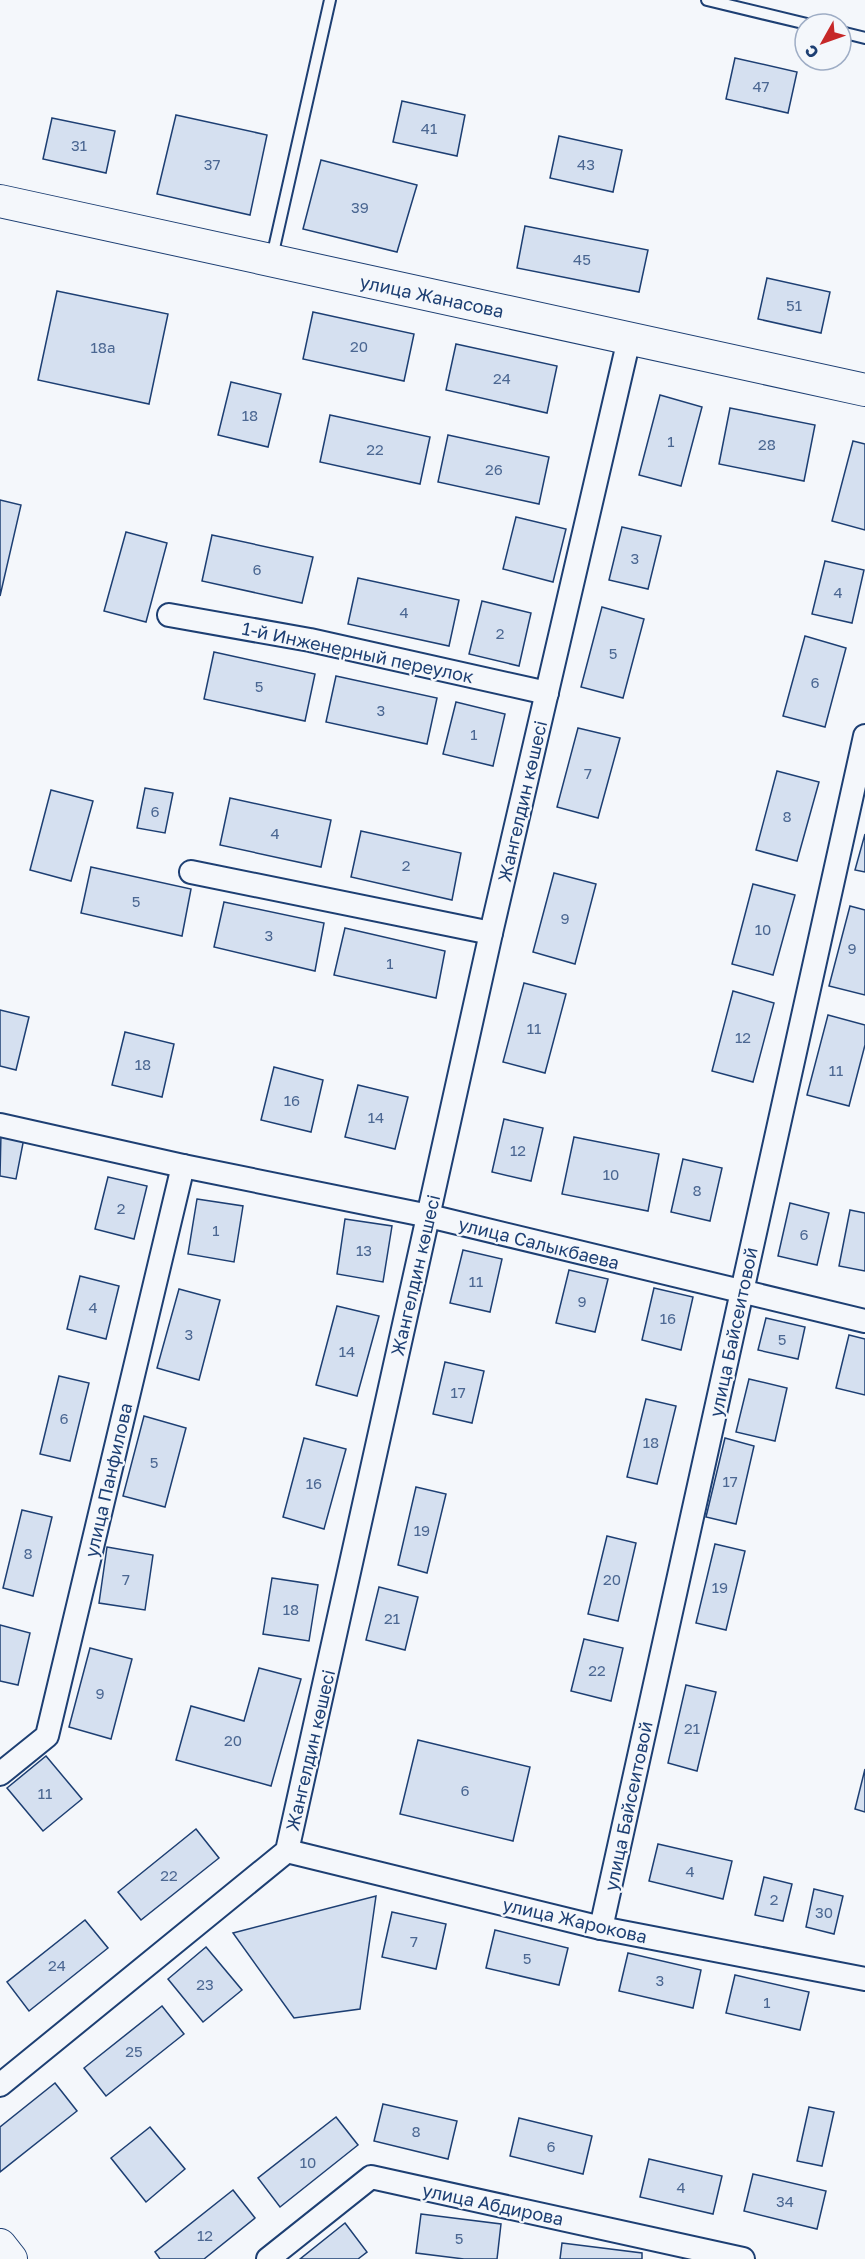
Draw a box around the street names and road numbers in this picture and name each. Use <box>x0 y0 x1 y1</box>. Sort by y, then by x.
street label: улица Жанасова <box>358 270 506 322</box>
street label: 1-й Инженерный переулок <box>240 617 476 687</box>
street label: Жангелдин көшесі <box>493 718 551 884</box>
street label: Жангелдин көшесі <box>386 1192 444 1358</box>
street label: улица Салыкбаева <box>456 1212 622 1274</box>
street label: улица Байсеитовой <box>704 1245 762 1419</box>
street label: улица Панфилова <box>80 1401 136 1559</box>
street label: Жангелдин көшесі <box>281 1667 339 1833</box>
street label: улица Байсеитовой <box>599 1719 657 1893</box>
street label: улица Жарокова <box>501 1893 649 1947</box>
street label: улица Абдирова <box>420 2178 566 2230</box>

